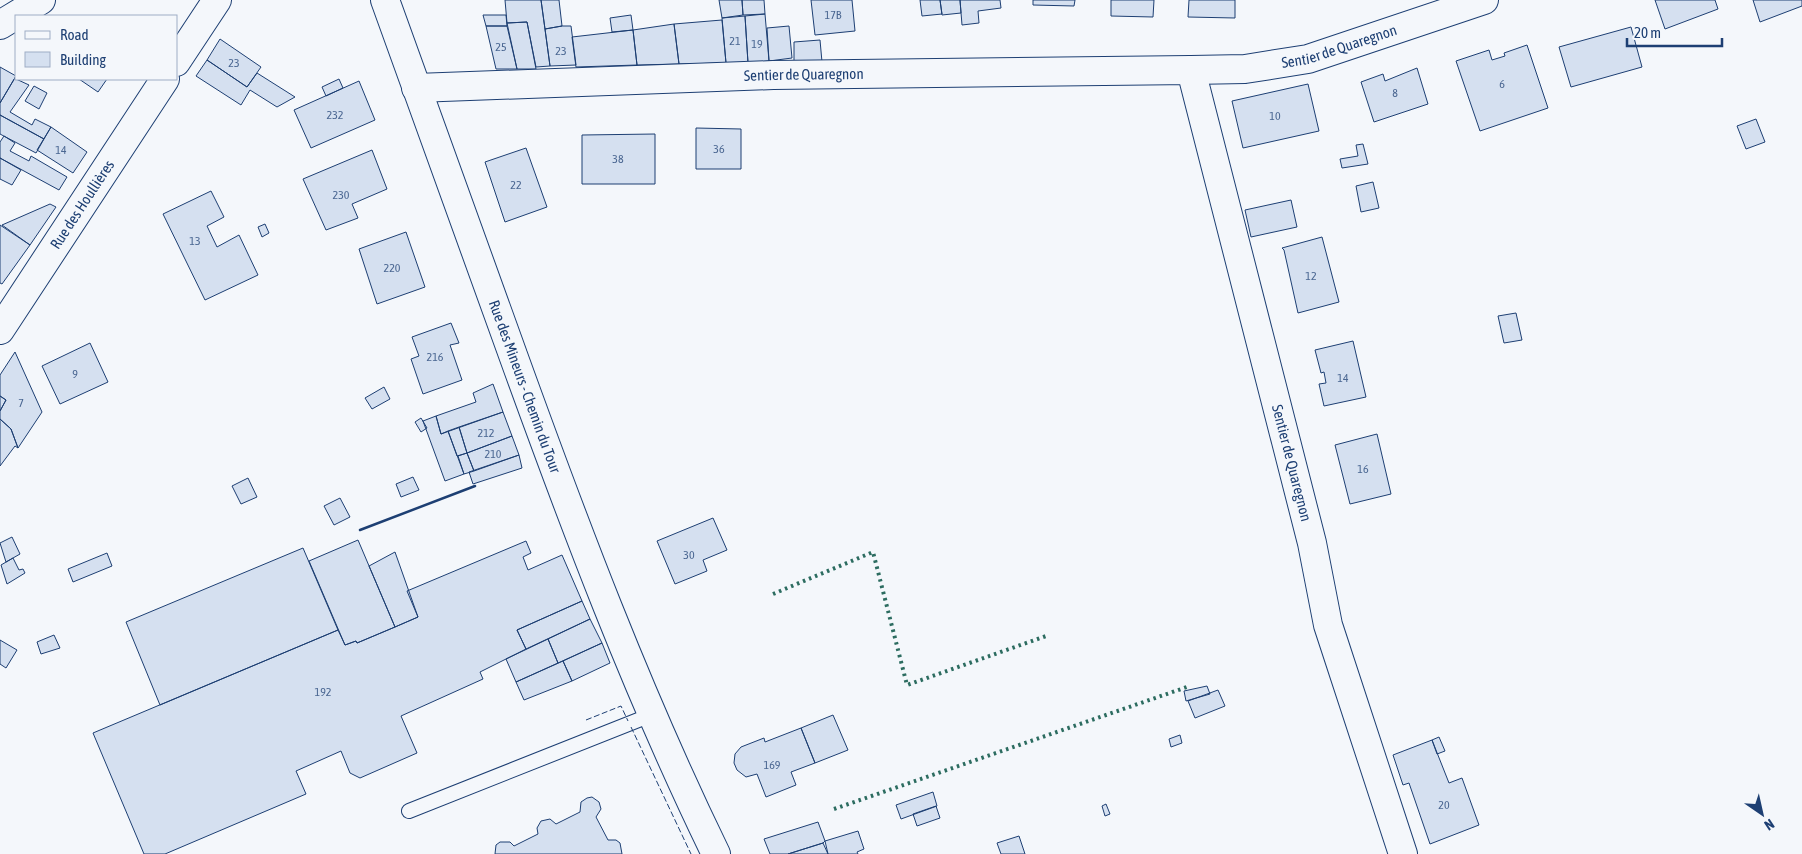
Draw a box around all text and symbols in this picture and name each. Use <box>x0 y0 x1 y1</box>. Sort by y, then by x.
house number: 17B <box>825 8 842 22</box>
legend <box>15 15 178 80</box>
scale bar <box>1627 15 1722 47</box>
street label: Sentier de Quaregnon <box>1280 21 1399 71</box>
text: 20 m <box>1634 24 1661 41</box>
text: Road <box>60 26 89 43</box>
house number: 21 <box>729 34 741 48</box>
house number: 19 <box>751 37 763 51</box>
house number: 25 <box>495 40 507 54</box>
house number: 23 <box>555 44 567 58</box>
text: Building <box>60 51 106 68</box>
house number: 23 <box>228 56 240 70</box>
street label: Sentier de Quaregnon <box>744 65 864 84</box>
house number: 6 <box>1499 77 1505 91</box>
house number: 8 <box>1392 86 1398 100</box>
house number: 232 <box>327 108 343 122</box>
house number: 10 <box>1269 109 1281 123</box>
house number: 36 <box>713 142 725 156</box>
house number: 14 <box>55 143 67 157</box>
house number: 38 <box>612 152 624 166</box>
street label: Rue des Houllières <box>47 157 117 252</box>
house number: 22 <box>510 178 522 192</box>
house number: 230 <box>333 188 350 202</box>
house number: 13 <box>189 234 201 248</box>
house number: 220 <box>384 261 401 275</box>
house number: 12 <box>1305 269 1317 283</box>
street label: Rue des Mineurs - Chemin du Tour <box>486 298 565 476</box>
house number: 216 <box>427 350 444 364</box>
house number: 9 <box>72 367 78 381</box>
house number: 14 <box>1337 371 1349 385</box>
house number: 7 <box>18 396 24 410</box>
street label: Sentier de Quaregnon <box>1269 403 1315 523</box>
house number: 212 <box>478 426 494 440</box>
house number: 210 <box>485 447 502 461</box>
house number: 16 <box>1357 462 1369 476</box>
house number: 30 <box>683 548 695 562</box>
house number: 192 <box>315 685 331 699</box>
house number: 169 <box>764 758 781 772</box>
north arrow <box>1737 789 1787 839</box>
house number: 20 <box>1438 798 1450 812</box>
text: N <box>1761 816 1777 834</box>

